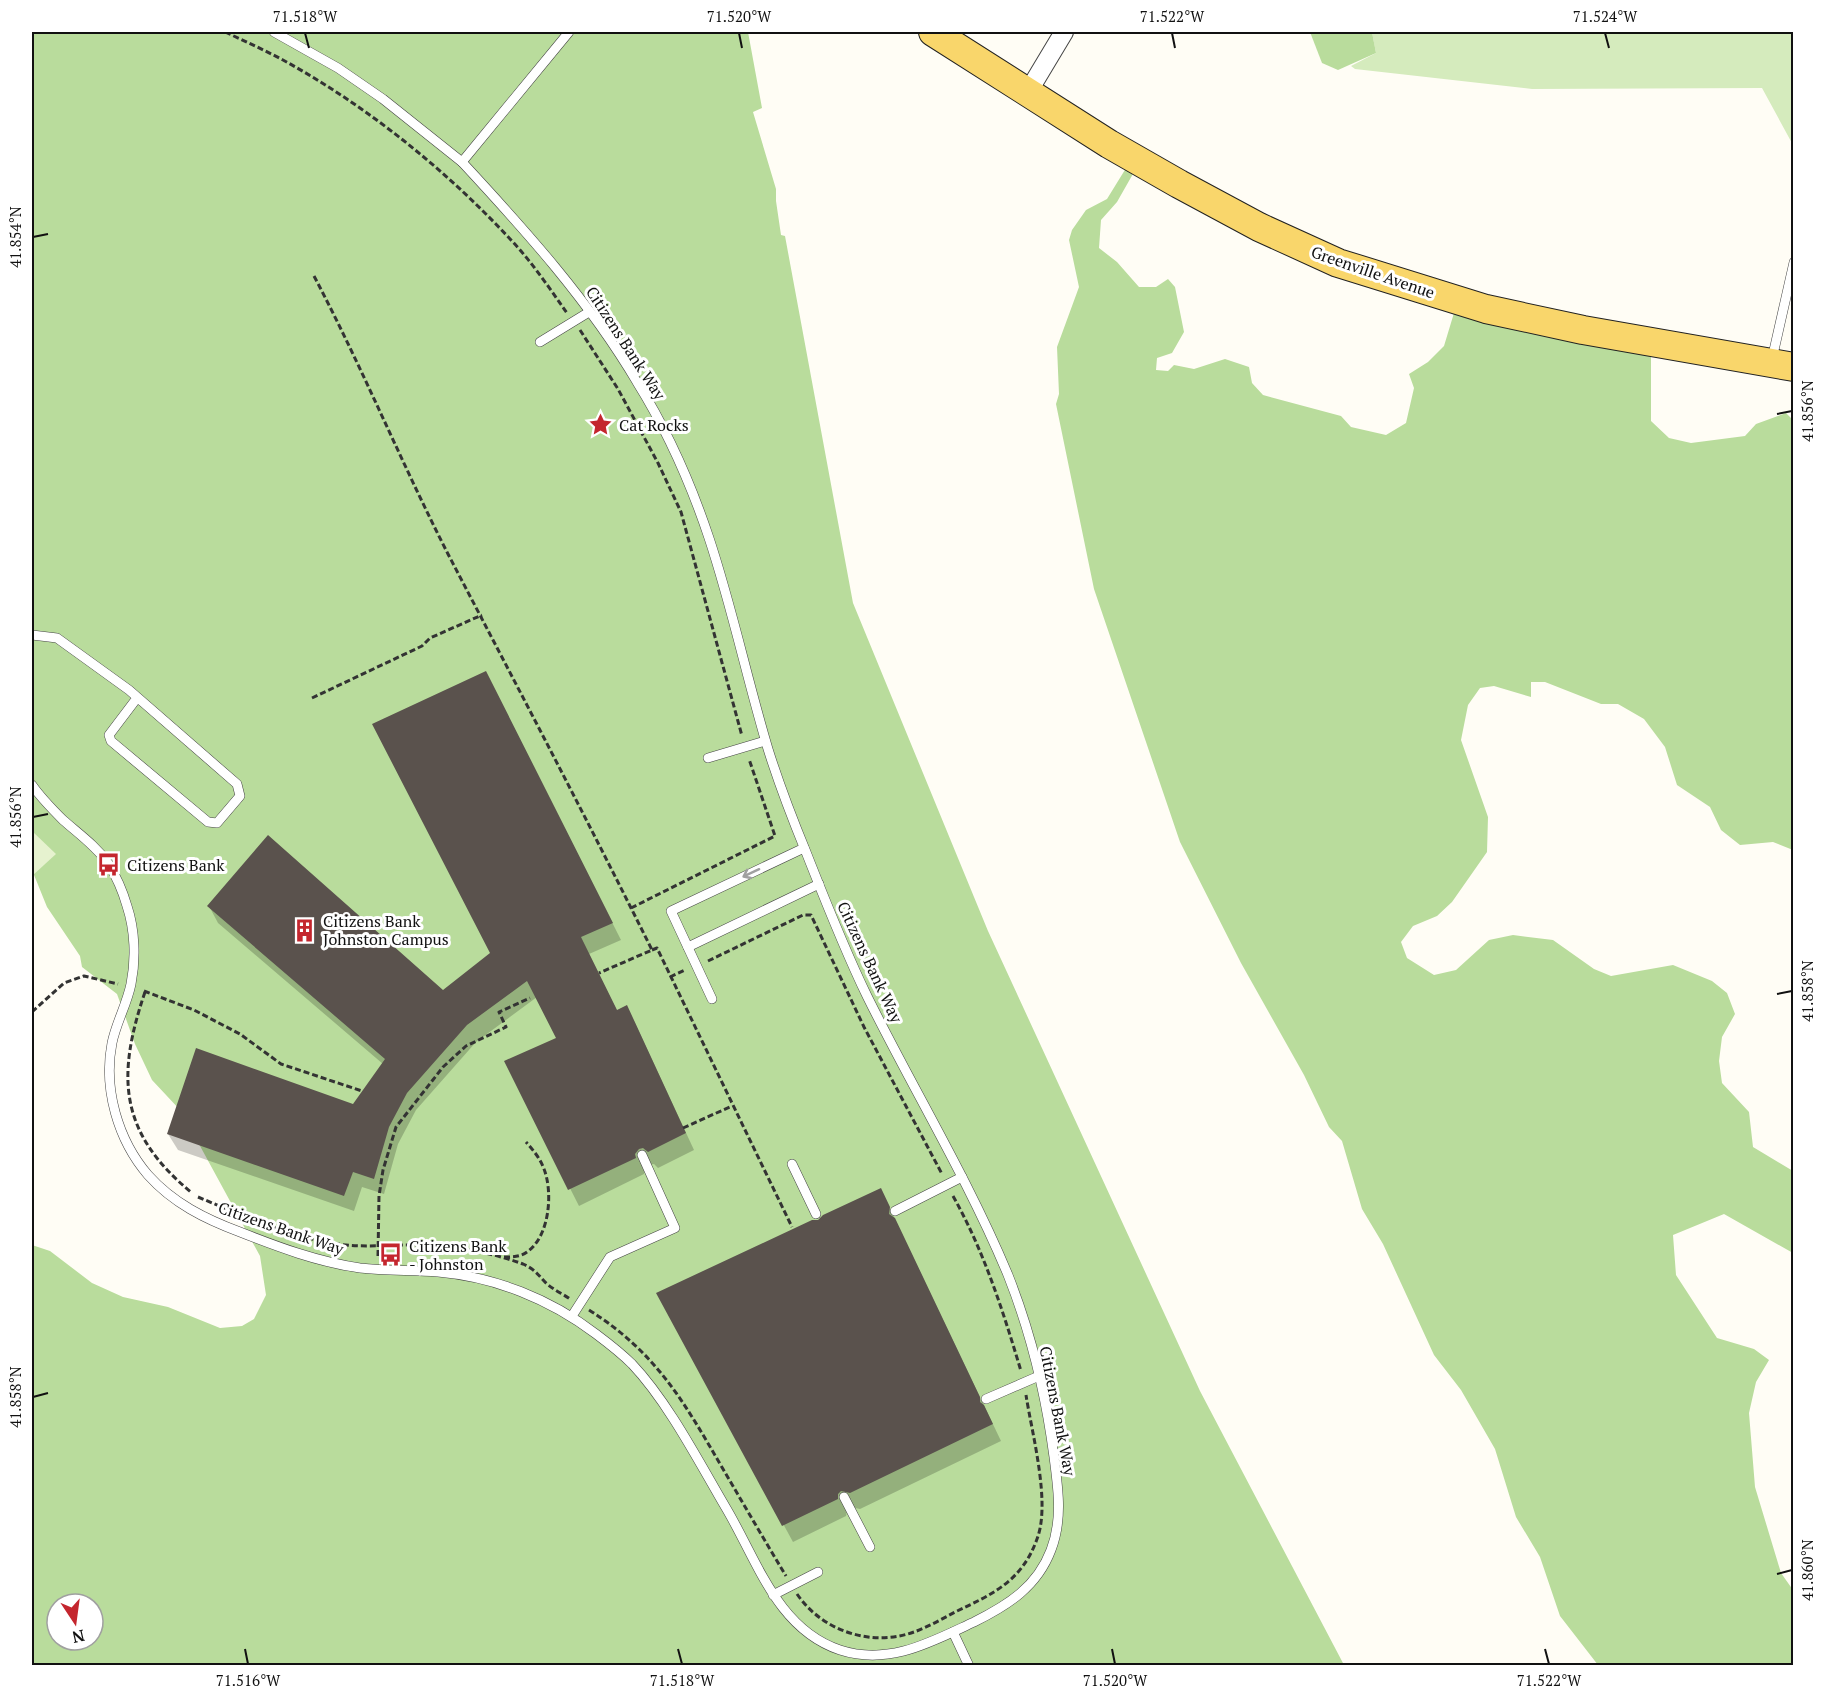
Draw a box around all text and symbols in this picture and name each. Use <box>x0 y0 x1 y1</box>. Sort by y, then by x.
text: 71.518°W <box>273 6 338 26</box>
text: 71.520°W <box>707 6 772 26</box>
text: 71.522°W <box>1140 6 1205 26</box>
text: 71.524°W <box>1573 6 1638 26</box>
text: 41.854°N <box>5 206 25 268</box>
street label: Greenville Avenue <box>1308 241 1438 303</box>
street label: Citizens Bank Way <box>581 282 672 405</box>
text: 41.856°N <box>1797 380 1817 442</box>
place icon: Cat Rocks <box>588 412 614 438</box>
place label: Cat Rocks <box>619 414 689 436</box>
text: 41.856°N <box>5 786 25 848</box>
bus stop icon: Citizens Bank <box>96 852 122 878</box>
place label: Citizens Bank <box>127 854 225 876</box>
one-way arrow <box>742 867 760 879</box>
street label: Citizens Bank Way <box>832 898 908 1027</box>
place label: Citizens Bank Johnston Campus <box>323 910 449 950</box>
building icon: Citizens Bank Johnston Campus <box>292 917 318 943</box>
text: 41.858°N <box>1797 960 1817 1022</box>
street label: Citizens Bank Way <box>215 1196 348 1260</box>
place label: Citizens Bank - Johnston <box>409 1235 507 1275</box>
bus stop icon: Citizens Bank - Johnston <box>378 1242 404 1268</box>
street label: Citizens Bank Way <box>1035 1344 1082 1479</box>
text: 41.858°N <box>5 1366 25 1428</box>
text: 41.860°N <box>1797 1539 1817 1601</box>
north arrow <box>45 1592 105 1652</box>
text: N <box>70 1625 87 1649</box>
text: 71.516°W <box>216 1670 281 1690</box>
text: 71.518°W <box>650 1670 715 1690</box>
text: 71.520°W <box>1083 1670 1148 1690</box>
text: 71.522°W <box>1517 1670 1582 1690</box>

